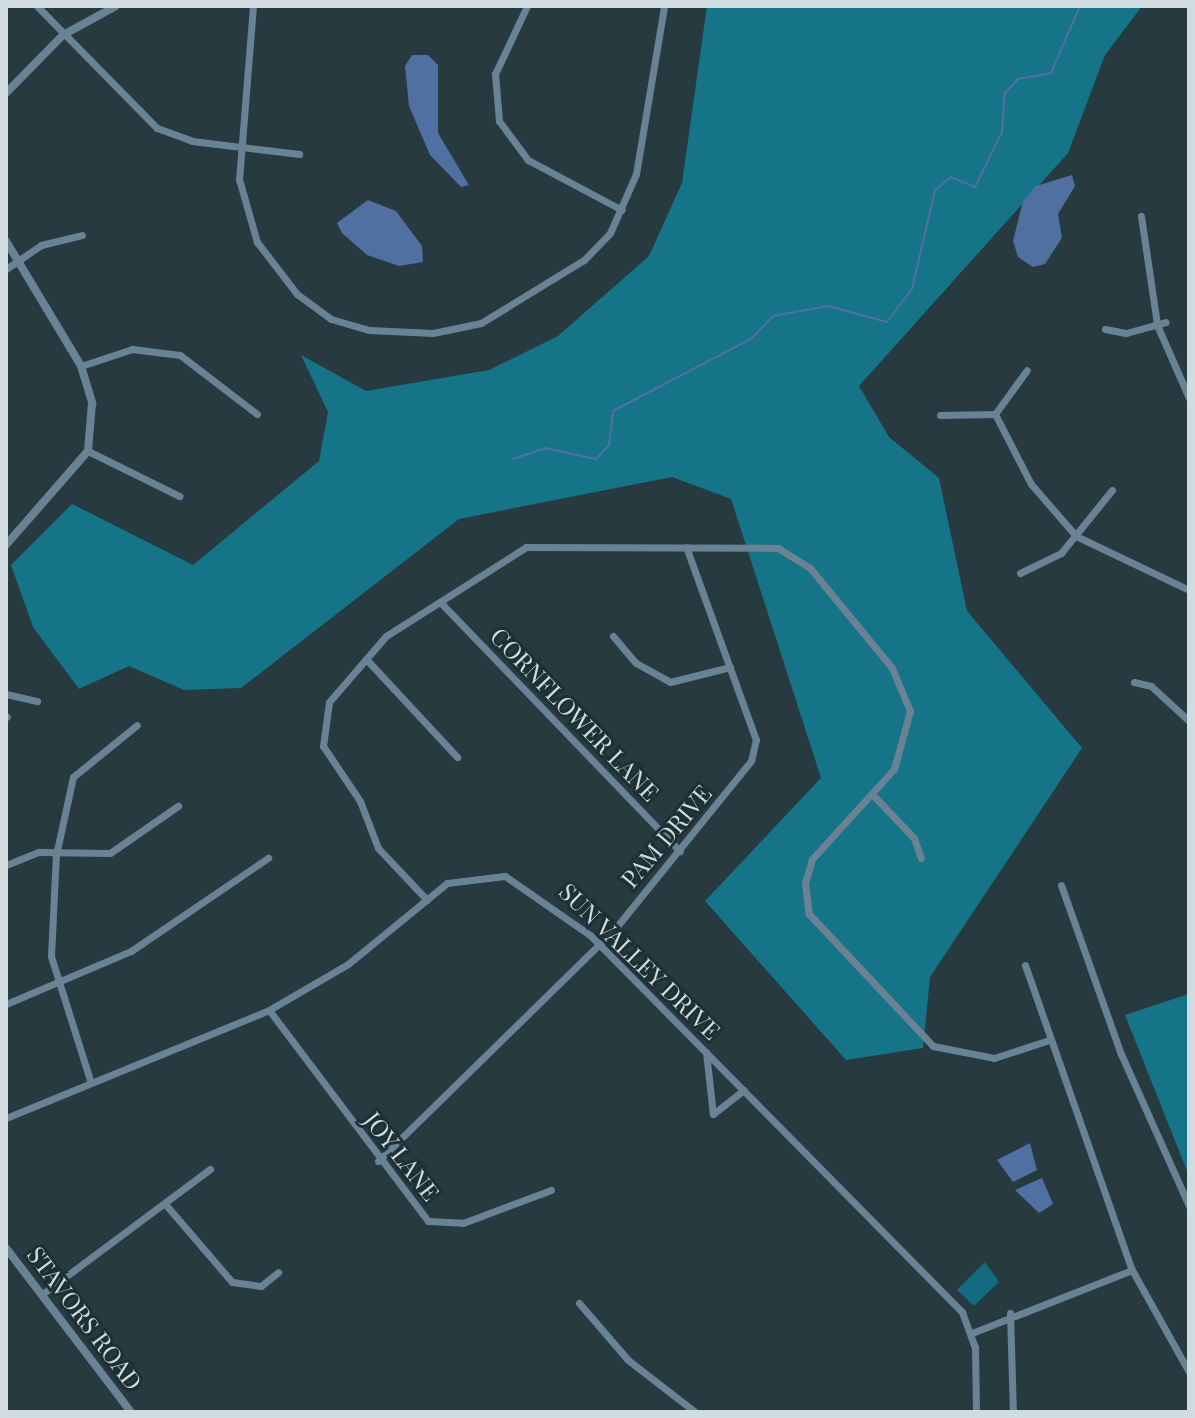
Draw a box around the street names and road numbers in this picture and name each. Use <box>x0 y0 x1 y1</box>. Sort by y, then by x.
street label: CORNFLOWER LANE <box>485 621 665 807</box>
street label: PAM DRIVE <box>615 779 717 893</box>
street label: SUN VALLEY DRIVE <box>553 876 727 1046</box>
street label: JOY LANE <box>358 1106 446 1206</box>
street label: STAVORS ROAD <box>22 1240 148 1396</box>

